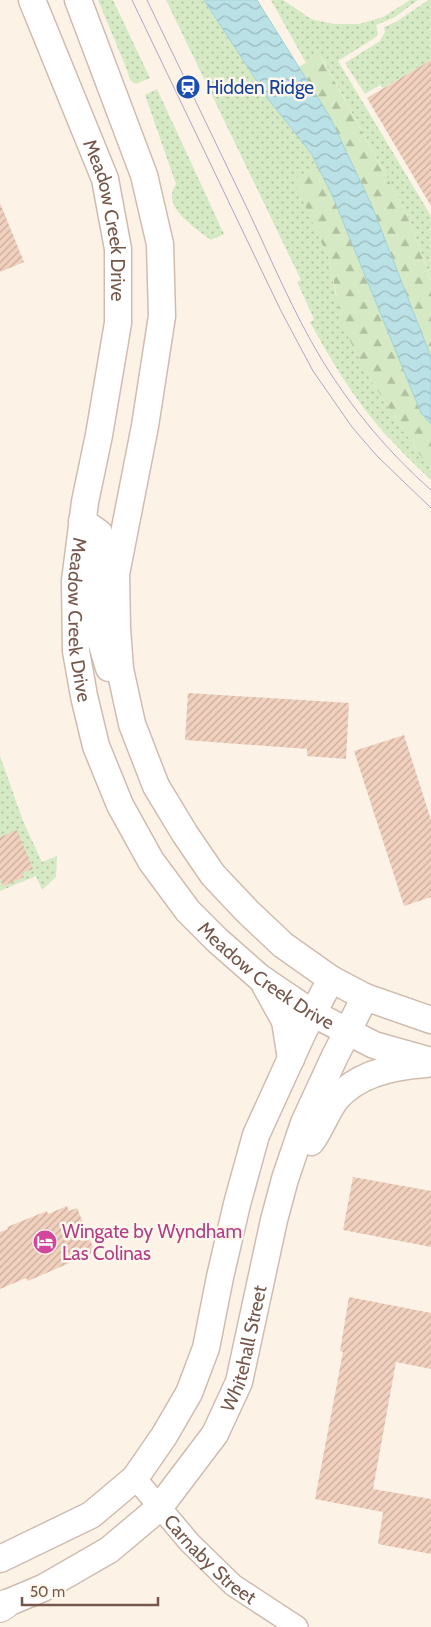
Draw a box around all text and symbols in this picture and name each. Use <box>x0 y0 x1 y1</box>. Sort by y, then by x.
station icon: Hidden Ridge <box>175 74 201 100</box>
place label: Hidden Ridge <box>206 76 314 99</box>
street label: Meadow Creek Drive <box>78 136 129 301</box>
street label: Meadow Creek Drive <box>63 536 96 705</box>
street label: Meadow Creek Drive <box>193 917 338 1035</box>
place label: Wingate by Wyndham Las Colinas <box>62 1220 242 1265</box>
hotel icon: Wingate by Wyndham Las Colinas <box>32 1229 58 1255</box>
street label: Whitehall Street <box>216 1283 272 1415</box>
street label: Carnaby Street <box>159 1510 261 1609</box>
scale bar <box>22 1574 159 1606</box>
text: 50 m <box>30 1583 65 1601</box>

